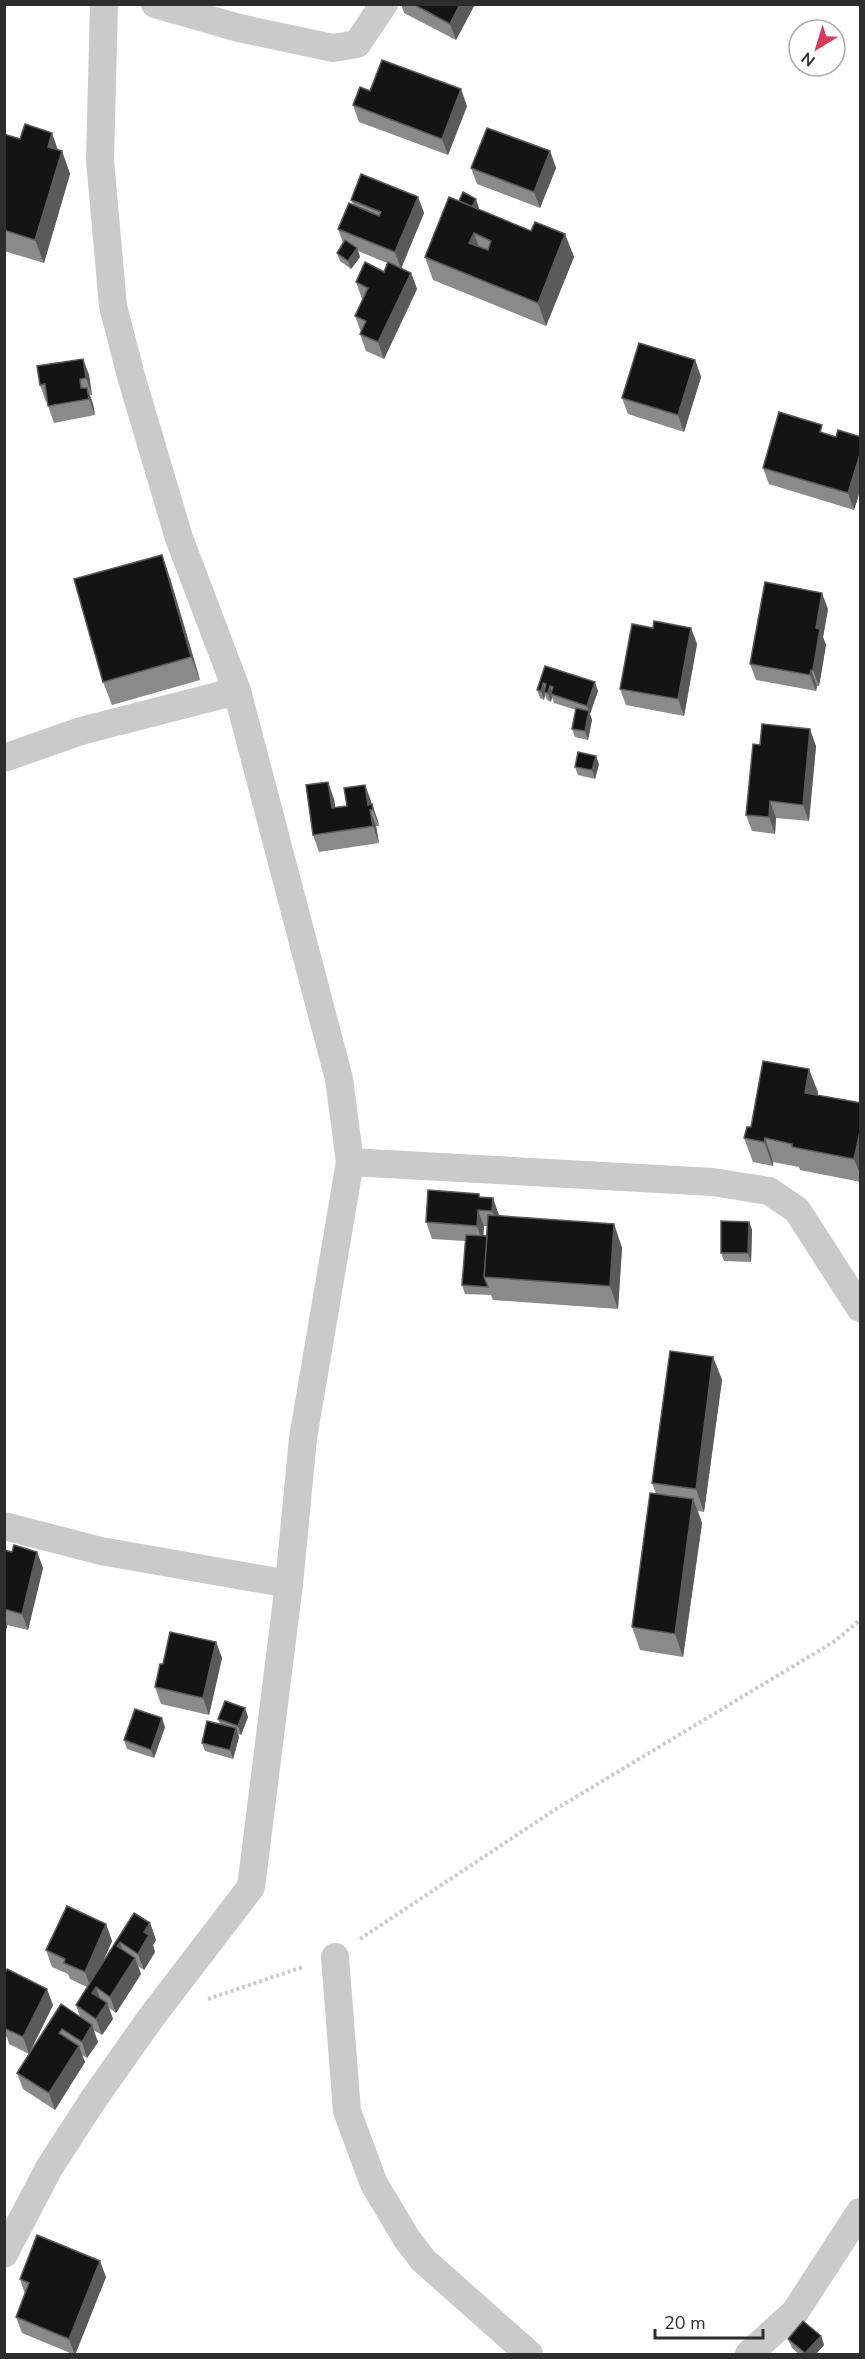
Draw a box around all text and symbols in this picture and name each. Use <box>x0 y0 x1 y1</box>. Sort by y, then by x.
north arrow <box>787 18 847 78</box>
text: N <box>797 47 820 71</box>
scale bar <box>655 2302 763 2340</box>
text: 20 m <box>664 2311 706 2335</box>

